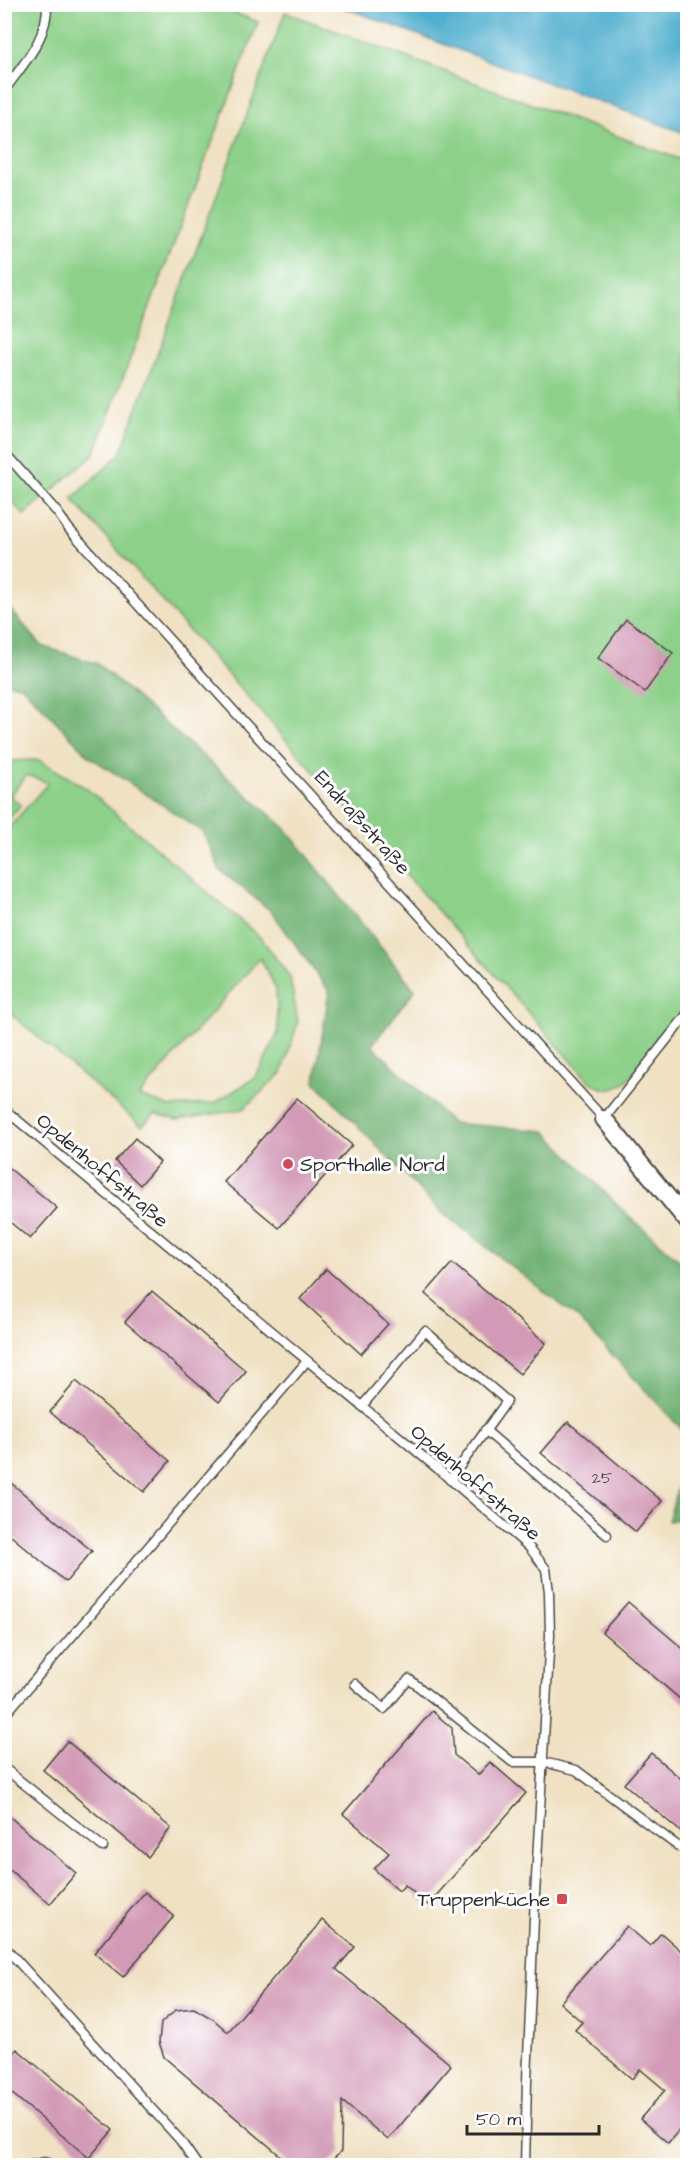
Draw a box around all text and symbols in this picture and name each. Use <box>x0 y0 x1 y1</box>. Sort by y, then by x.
street label: Endraßstraße <box>308 764 417 881</box>
street label: Opdenhoffstraße <box>30 1107 175 1235</box>
place label: Sporthalle Nord <box>300 1151 445 1179</box>
marker: Sporthalle Nord <box>281 1157 295 1171</box>
street label: Opdenhoffstraße <box>404 1418 547 1548</box>
house number: 25 <box>592 1467 613 1489</box>
place label: Truppenküche <box>417 1886 550 1914</box>
marker: Truppenküche <box>555 1892 569 1906</box>
scale bar <box>467 2098 599 2136</box>
text: 50 m <box>476 2107 521 2132</box>

